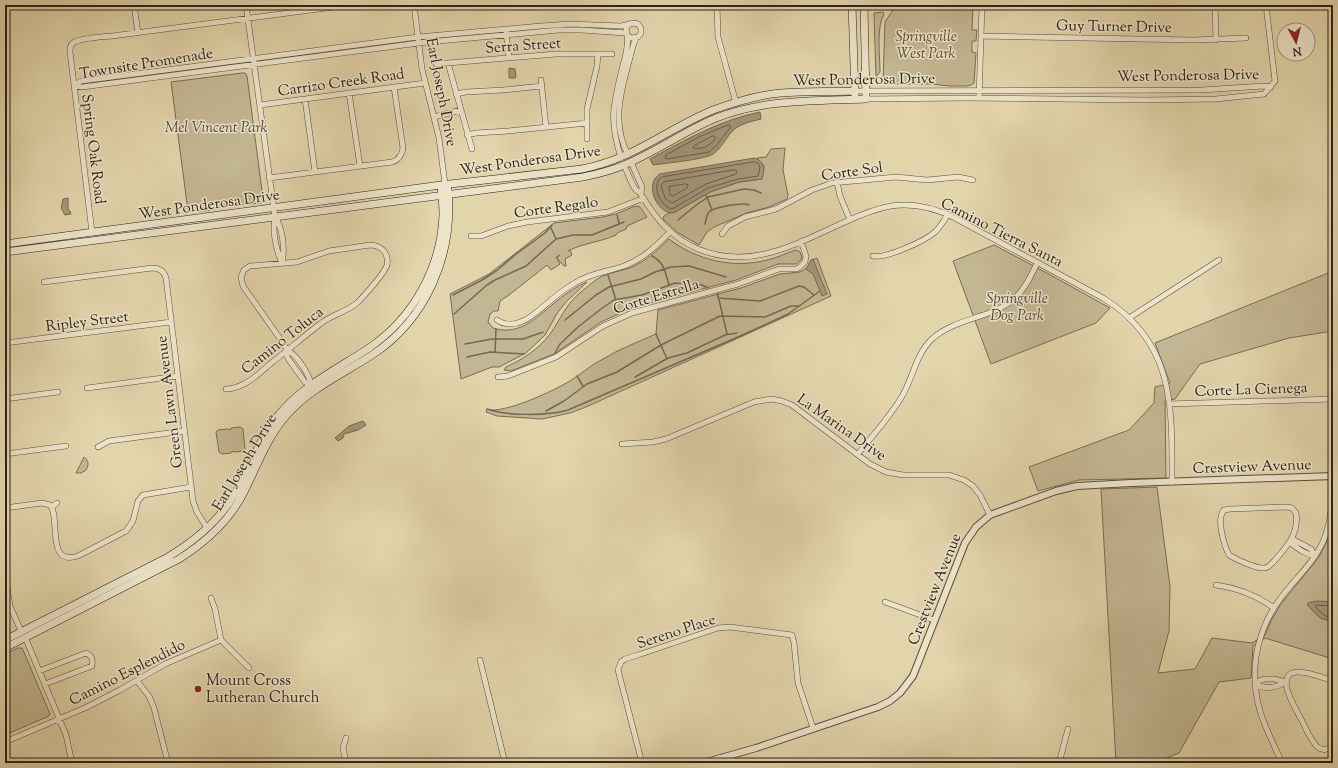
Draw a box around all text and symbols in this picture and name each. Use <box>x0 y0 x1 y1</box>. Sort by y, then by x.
street label: Guy Turner Drive <box>1056 16 1172 39</box>
north arrow <box>1276 22 1316 62</box>
park label: Springville West Park <box>895 27 957 65</box>
street label: Serra Street <box>484 33 562 60</box>
street label: Earl Joseph Drive <box>420 36 461 148</box>
text: N <box>1292 42 1303 59</box>
street label: Townsite Promenade <box>78 44 214 85</box>
street label: Carrizo Creek Road <box>277 64 406 103</box>
street label: West Ponderosa Drive <box>1117 65 1259 88</box>
street label: West Ponderosa Drive <box>793 69 935 92</box>
street label: Spring Oak Road <box>75 93 110 206</box>
park label: Mel Vincent Park <box>165 118 268 139</box>
street label: West Ponderosa Drive <box>458 141 602 182</box>
street label: Corte Sol <box>820 158 884 187</box>
street label: West Ponderosa Drive <box>137 185 281 226</box>
street label: Corte Regalo <box>513 192 600 225</box>
street label: Camino Tierra Santa <box>937 193 1066 273</box>
street label: Corte Estrella <box>611 274 702 320</box>
park label: Springville Dog Park <box>986 289 1048 327</box>
street label: Camino Toluca <box>237 302 329 380</box>
street label: Ripley Street <box>45 307 130 338</box>
street label: Green Lawn Avenue <box>152 334 189 469</box>
street label: Corte La Cienega <box>1194 378 1308 403</box>
street label: La Marina Drive <box>792 390 890 467</box>
street label: Earl Joseph Drive <box>208 410 283 515</box>
street label: Crestview Avenue <box>1192 455 1312 480</box>
street label: Crestview Avenue <box>903 531 967 649</box>
street label: Sereno Place <box>634 610 719 655</box>
street label: Camino Esplendido <box>66 635 189 712</box>
place label: Mount Cross Lutheran Church <box>206 671 320 709</box>
marker: Mount Cross Lutheran Church <box>193 684 203 694</box>

